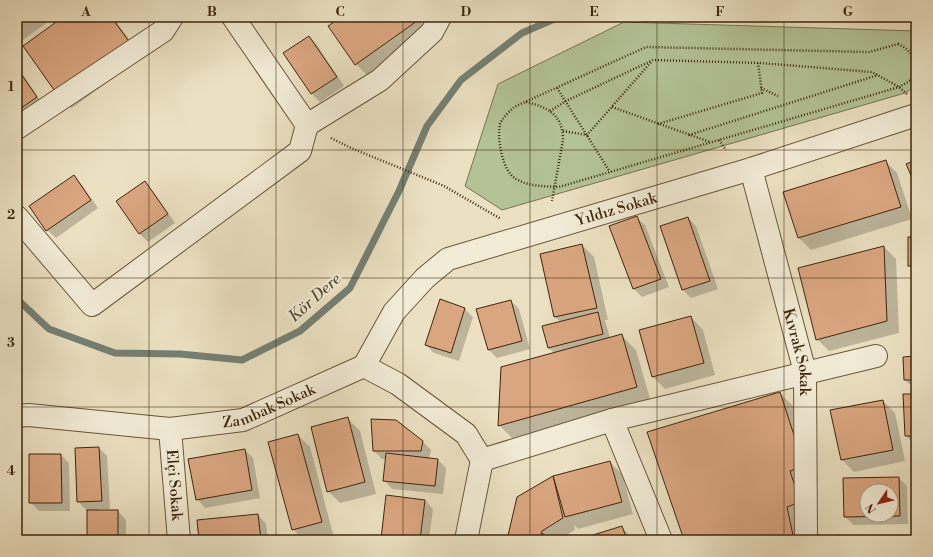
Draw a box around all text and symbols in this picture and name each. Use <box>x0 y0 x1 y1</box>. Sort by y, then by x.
text: A <box>80 4 91 20</box>
text: B <box>207 4 217 20</box>
text: C <box>335 4 345 20</box>
text: D <box>461 4 471 20</box>
text: E <box>589 4 599 20</box>
text: F <box>715 4 725 20</box>
text: G <box>843 4 854 20</box>
text: 1 <box>8 79 15 95</box>
street label: Yıldız Sokak <box>572 188 660 231</box>
text: 2 <box>7 207 15 223</box>
water label: Kör Dere <box>284 269 345 326</box>
street label: Kıvrak Sokak <box>778 306 814 397</box>
text: 3 <box>7 335 15 351</box>
street label: Zambak Sokak <box>222 380 319 432</box>
street label: Elçi Sokak <box>162 449 186 522</box>
text: 4 <box>7 463 16 479</box>
north arrow <box>859 483 899 523</box>
text: N <box>863 500 880 516</box>

